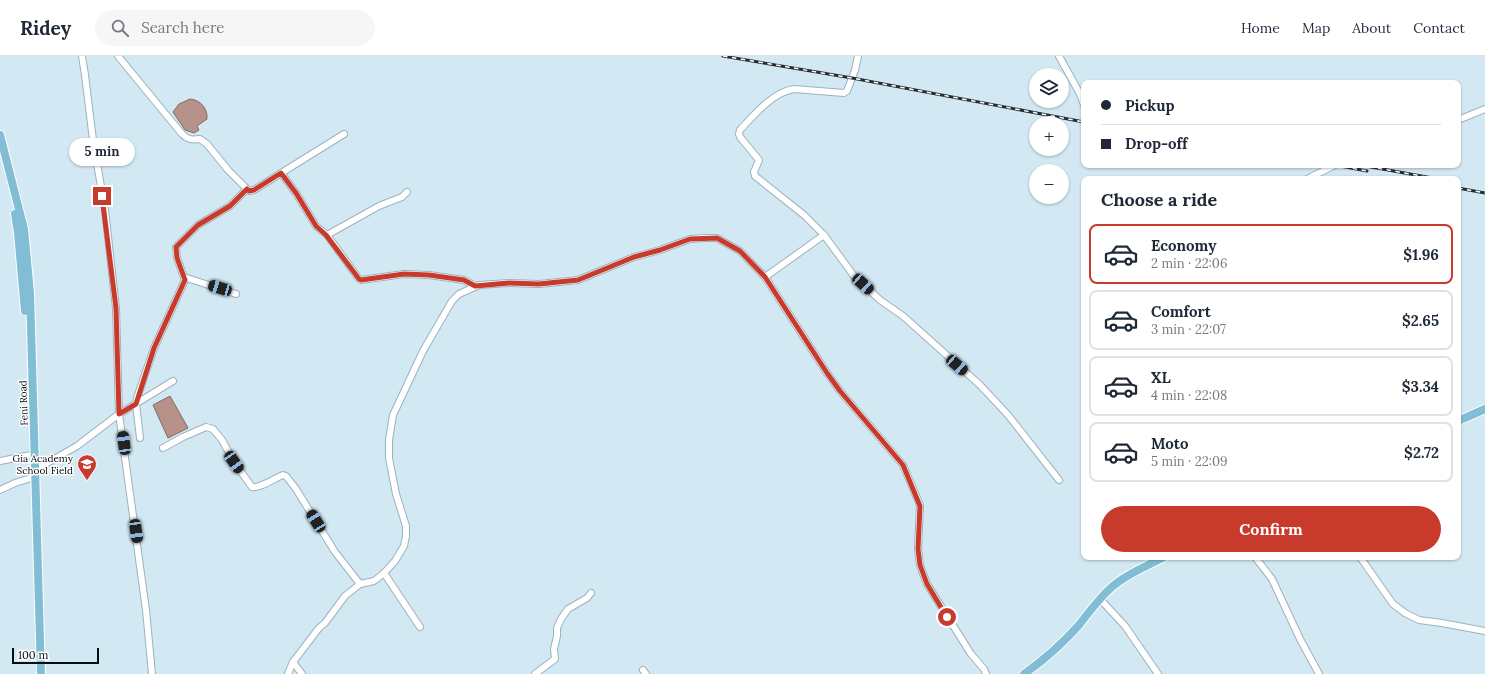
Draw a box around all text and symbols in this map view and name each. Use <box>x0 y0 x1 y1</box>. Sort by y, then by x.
search box <box>95 10 375 46</box>
text: Ridey <box>20 16 71 40</box>
icon: search <box>109 17 131 39</box>
text: Search here <box>141 18 224 37</box>
text: Home <box>1241 19 1280 37</box>
text: Map <box>1302 19 1330 37</box>
text: About <box>1352 19 1391 37</box>
text: Contact <box>1413 19 1465 37</box>
map controls <box>1029 68 1069 204</box>
button: layers <box>1029 68 1069 108</box>
text: Pickup <box>1125 96 1174 115</box>
button: + <box>1029 116 1069 156</box>
text: Drop-off <box>1125 134 1187 153</box>
callout: 5 min <box>69 138 135 166</box>
text: 5 min <box>85 143 119 160</box>
button: − <box>1029 164 1069 204</box>
route end <box>93 187 111 205</box>
text: Choose a ride <box>1101 188 1217 211</box>
icon: car <box>1103 236 1139 272</box>
text: Economy <box>1151 236 1216 255</box>
text: $1.96 <box>1403 245 1439 264</box>
text: 2 min · 22:06 <box>1151 255 1227 272</box>
car <box>850 272 876 296</box>
car <box>207 279 233 297</box>
icon: car <box>1103 302 1139 338</box>
text: Comfort <box>1151 302 1211 321</box>
text: $2.65 <box>1402 311 1439 330</box>
text: 3 min · 22:07 <box>1151 321 1226 338</box>
car <box>944 353 970 377</box>
icon: car <box>1103 368 1139 404</box>
text: XL <box>1151 368 1171 387</box>
text: $3.34 <box>1402 377 1439 396</box>
street label: Feni Road <box>16 380 31 426</box>
text: 4 min · 22:08 <box>1151 387 1227 404</box>
car <box>116 430 132 456</box>
icon: car <box>1103 434 1139 470</box>
text: Moto <box>1151 434 1188 453</box>
text: $2.72 <box>1404 443 1439 462</box>
car <box>222 449 246 475</box>
place label: Gia Academy School Field <box>13 452 74 477</box>
school or university icon: Gia Academy School Field <box>76 453 98 481</box>
text: 5 min · 22:09 <box>1151 453 1228 470</box>
button: Confirm <box>1101 506 1441 552</box>
car <box>305 508 327 534</box>
car <box>128 518 144 544</box>
route start <box>938 608 956 626</box>
scale bar <box>12 646 99 665</box>
text: 100 m <box>18 648 48 662</box>

